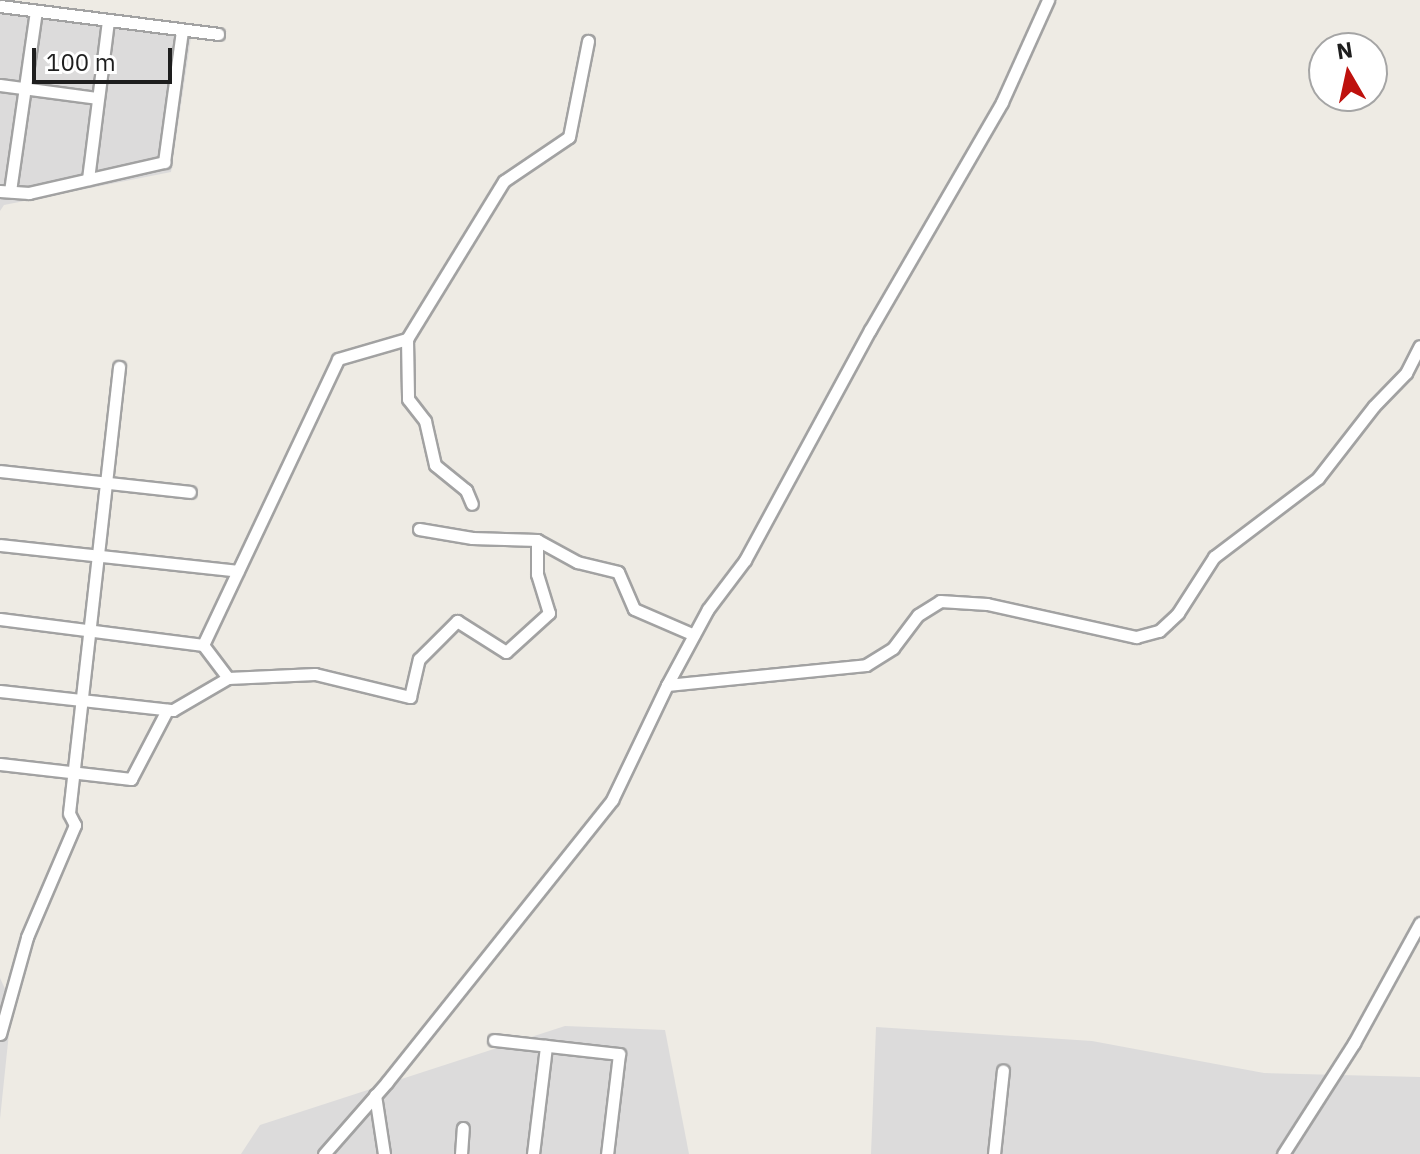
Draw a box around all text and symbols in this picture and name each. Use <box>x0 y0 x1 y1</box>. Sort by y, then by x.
scale bar <box>36 32 176 82</box>
north arrow <box>1308 32 1388 112</box>
text: N <box>1334 34 1355 65</box>
text: 100 m <box>46 46 116 78</box>

